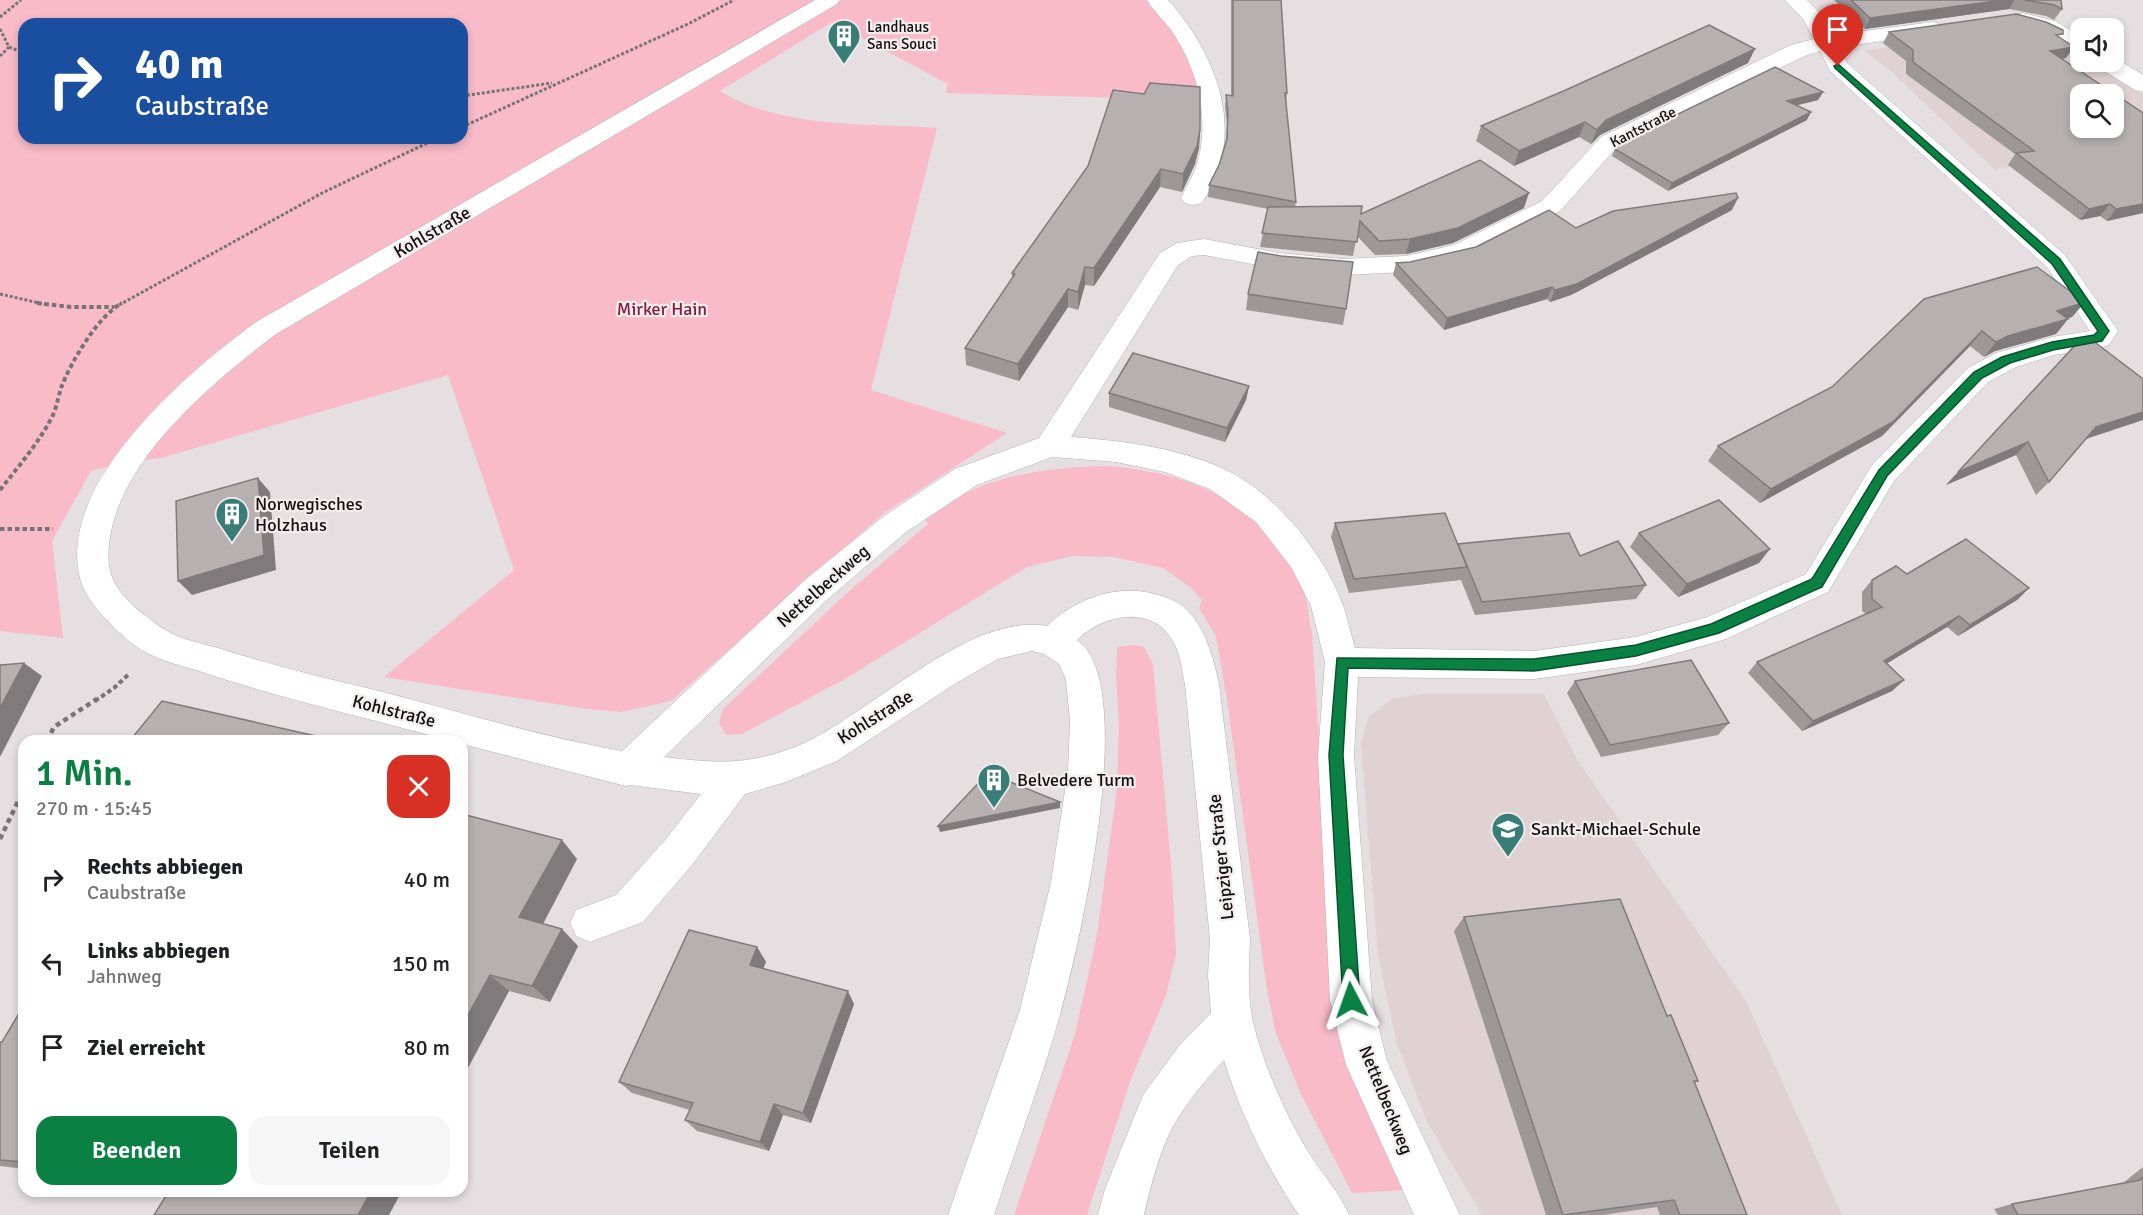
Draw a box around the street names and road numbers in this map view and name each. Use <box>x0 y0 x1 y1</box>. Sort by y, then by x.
street label: Kantstraße <box>1607 103 1679 151</box>
street label: Kohlstraße <box>390 201 474 263</box>
street label: Nettelbeckweg <box>772 540 874 632</box>
street label: Kohlstraße <box>833 685 917 749</box>
street label: Kohlstraße <box>350 690 438 732</box>
street label: Leipziger Straße <box>1203 793 1239 921</box>
street label: Nettelbeckweg <box>1354 1042 1418 1158</box>

